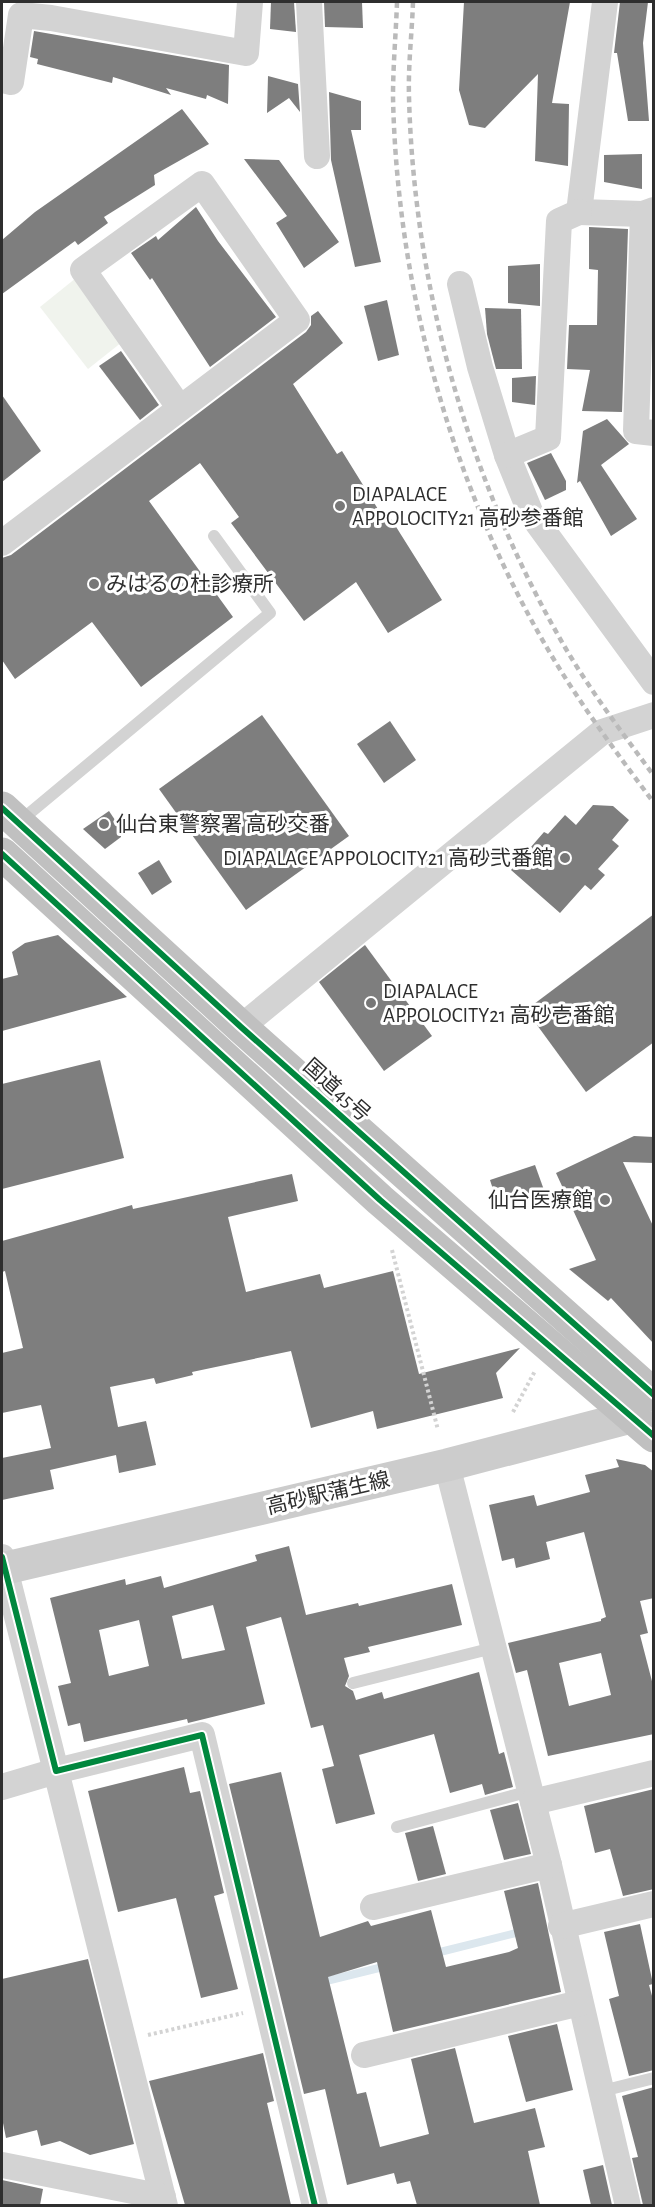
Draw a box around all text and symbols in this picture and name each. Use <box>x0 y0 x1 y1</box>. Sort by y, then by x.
place label: DIAPALACE APPOLOCITY21 高砂参番館 <box>352 484 584 529</box>
marker: DIAPALACE APPOLOCITY21 高砂参番館 <box>333 499 347 513</box>
place label: みはるの杜診療所 <box>106 573 274 595</box>
marker: みはるの杜診療所 <box>87 577 101 591</box>
place label: 仙台東警察署 高砂交番 <box>116 813 329 835</box>
marker: 仙台東警察署 高砂交番 <box>97 817 111 831</box>
place label: DIAPALACE APPOLOCITY21 高砂弐番館 <box>223 847 553 869</box>
marker: DIAPALACE APPOLOCITY21 高砂弐番館 <box>558 851 572 865</box>
place label: DIAPALACE APPOLOCITY21 高砂壱番館 <box>383 981 615 1026</box>
marker: DIAPALACE APPOLOCITY21 高砂壱番館 <box>364 996 378 1010</box>
street label: 国道45号 <box>299 1054 375 1126</box>
place label: 仙台医療館 <box>488 1189 593 1211</box>
marker: 仙台医療館 <box>598 1193 612 1207</box>
street label: 高砂駅蒲生線 <box>264 1468 392 1518</box>

